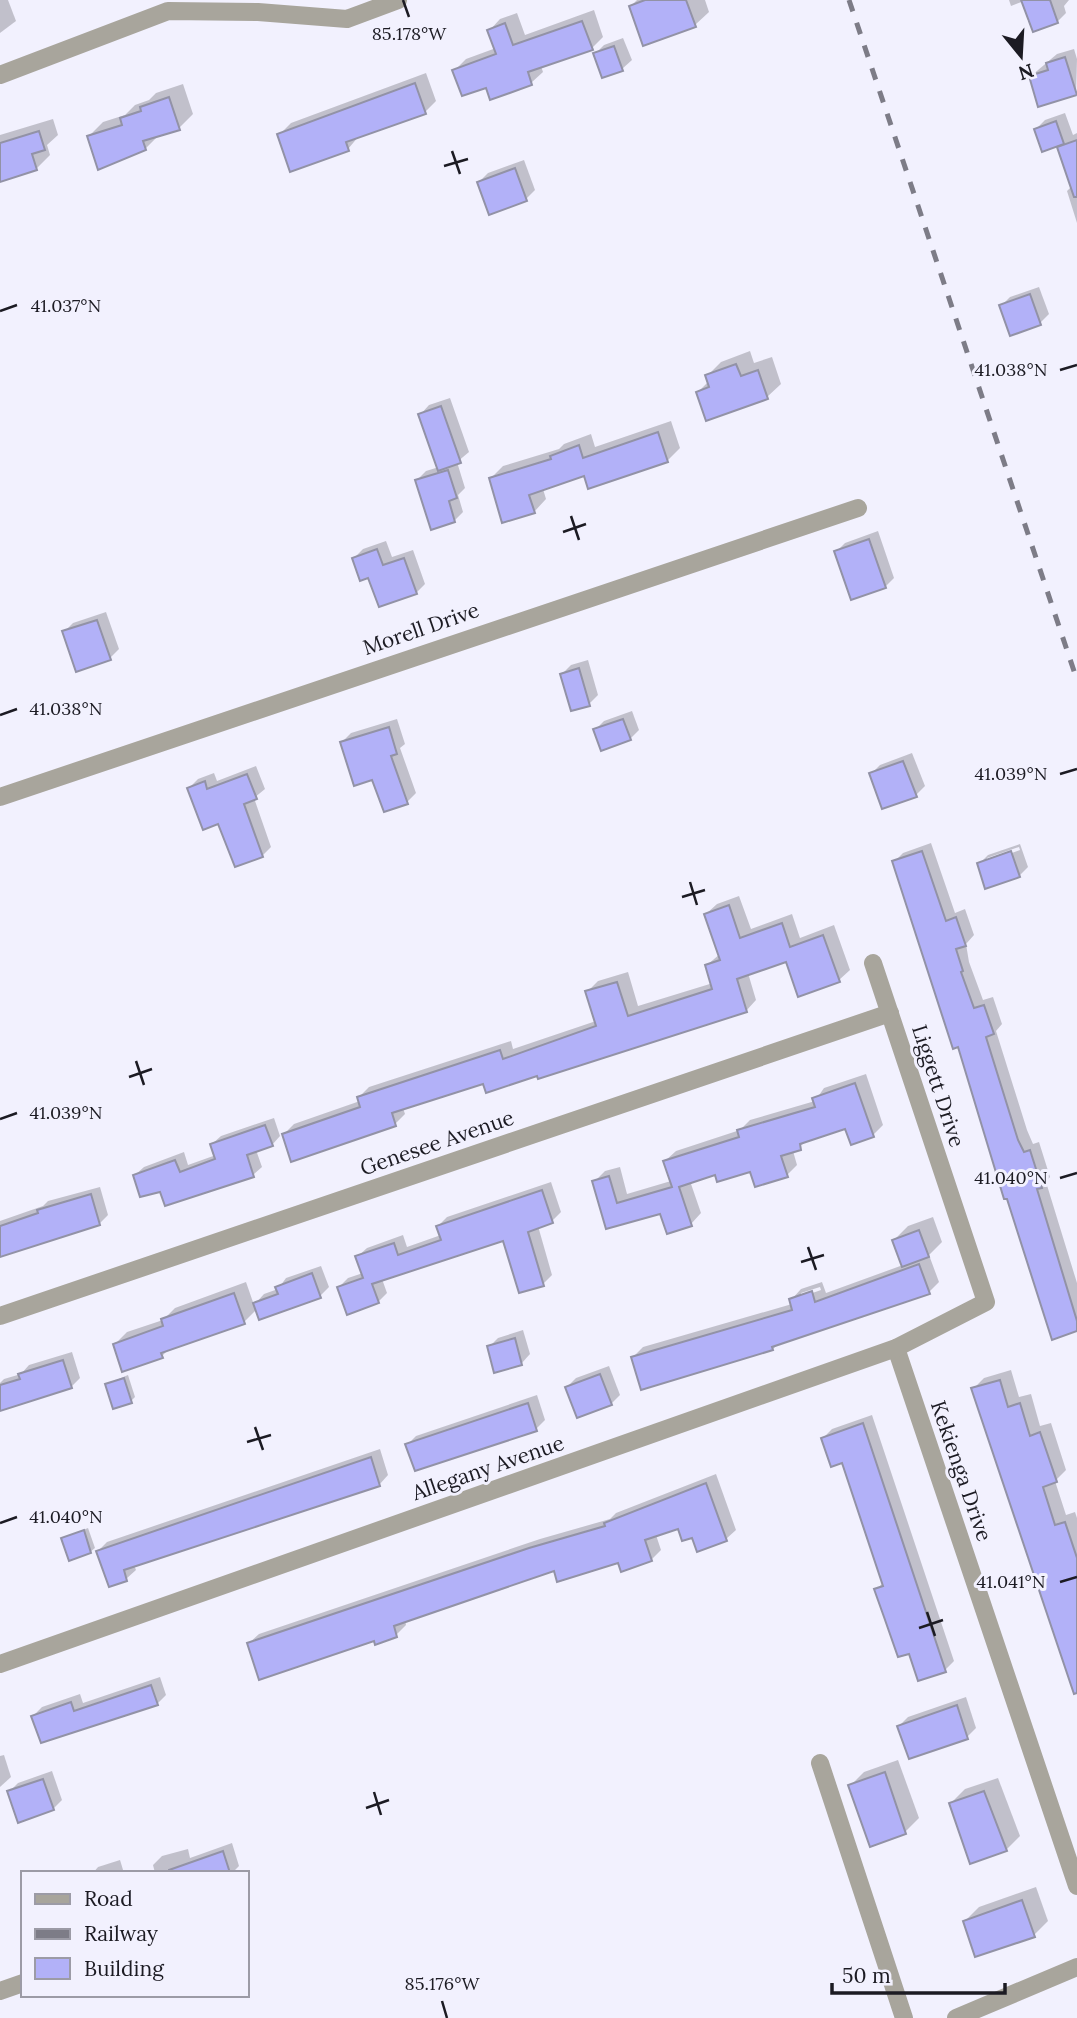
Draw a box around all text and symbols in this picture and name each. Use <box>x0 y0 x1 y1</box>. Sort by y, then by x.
north arrow <box>986 21 1056 91</box>
text: 85.178°W <box>372 22 447 45</box>
text: N <box>1015 58 1037 86</box>
text: 41.037°N <box>31 294 101 317</box>
text: 41.038°N <box>975 358 1047 381</box>
street label: Morell Drive <box>359 596 483 661</box>
text: 41.038°N <box>30 697 102 720</box>
text: 41.039°N <box>974 762 1048 785</box>
street label: Liggett Drive <box>906 1021 971 1150</box>
text: 41.039°N <box>29 1101 103 1124</box>
street label: Genesee Avenue <box>356 1104 517 1181</box>
text: 41.040°N <box>974 1166 1048 1189</box>
street label: Kekienga Drive <box>925 1397 998 1545</box>
street label: Allegany Avenue <box>407 1429 567 1506</box>
text: 41.040°N <box>29 1505 103 1528</box>
text: 41.041°N <box>977 1570 1045 1593</box>
legend <box>21 1871 248 1997</box>
text: Road <box>84 1885 133 1912</box>
text: Railway <box>84 1920 158 1947</box>
scale bar <box>832 1952 1005 1996</box>
text: Building <box>84 1955 164 1982</box>
text: 50 m <box>842 1962 891 1989</box>
text: 85.176°W <box>405 1972 480 1995</box>

